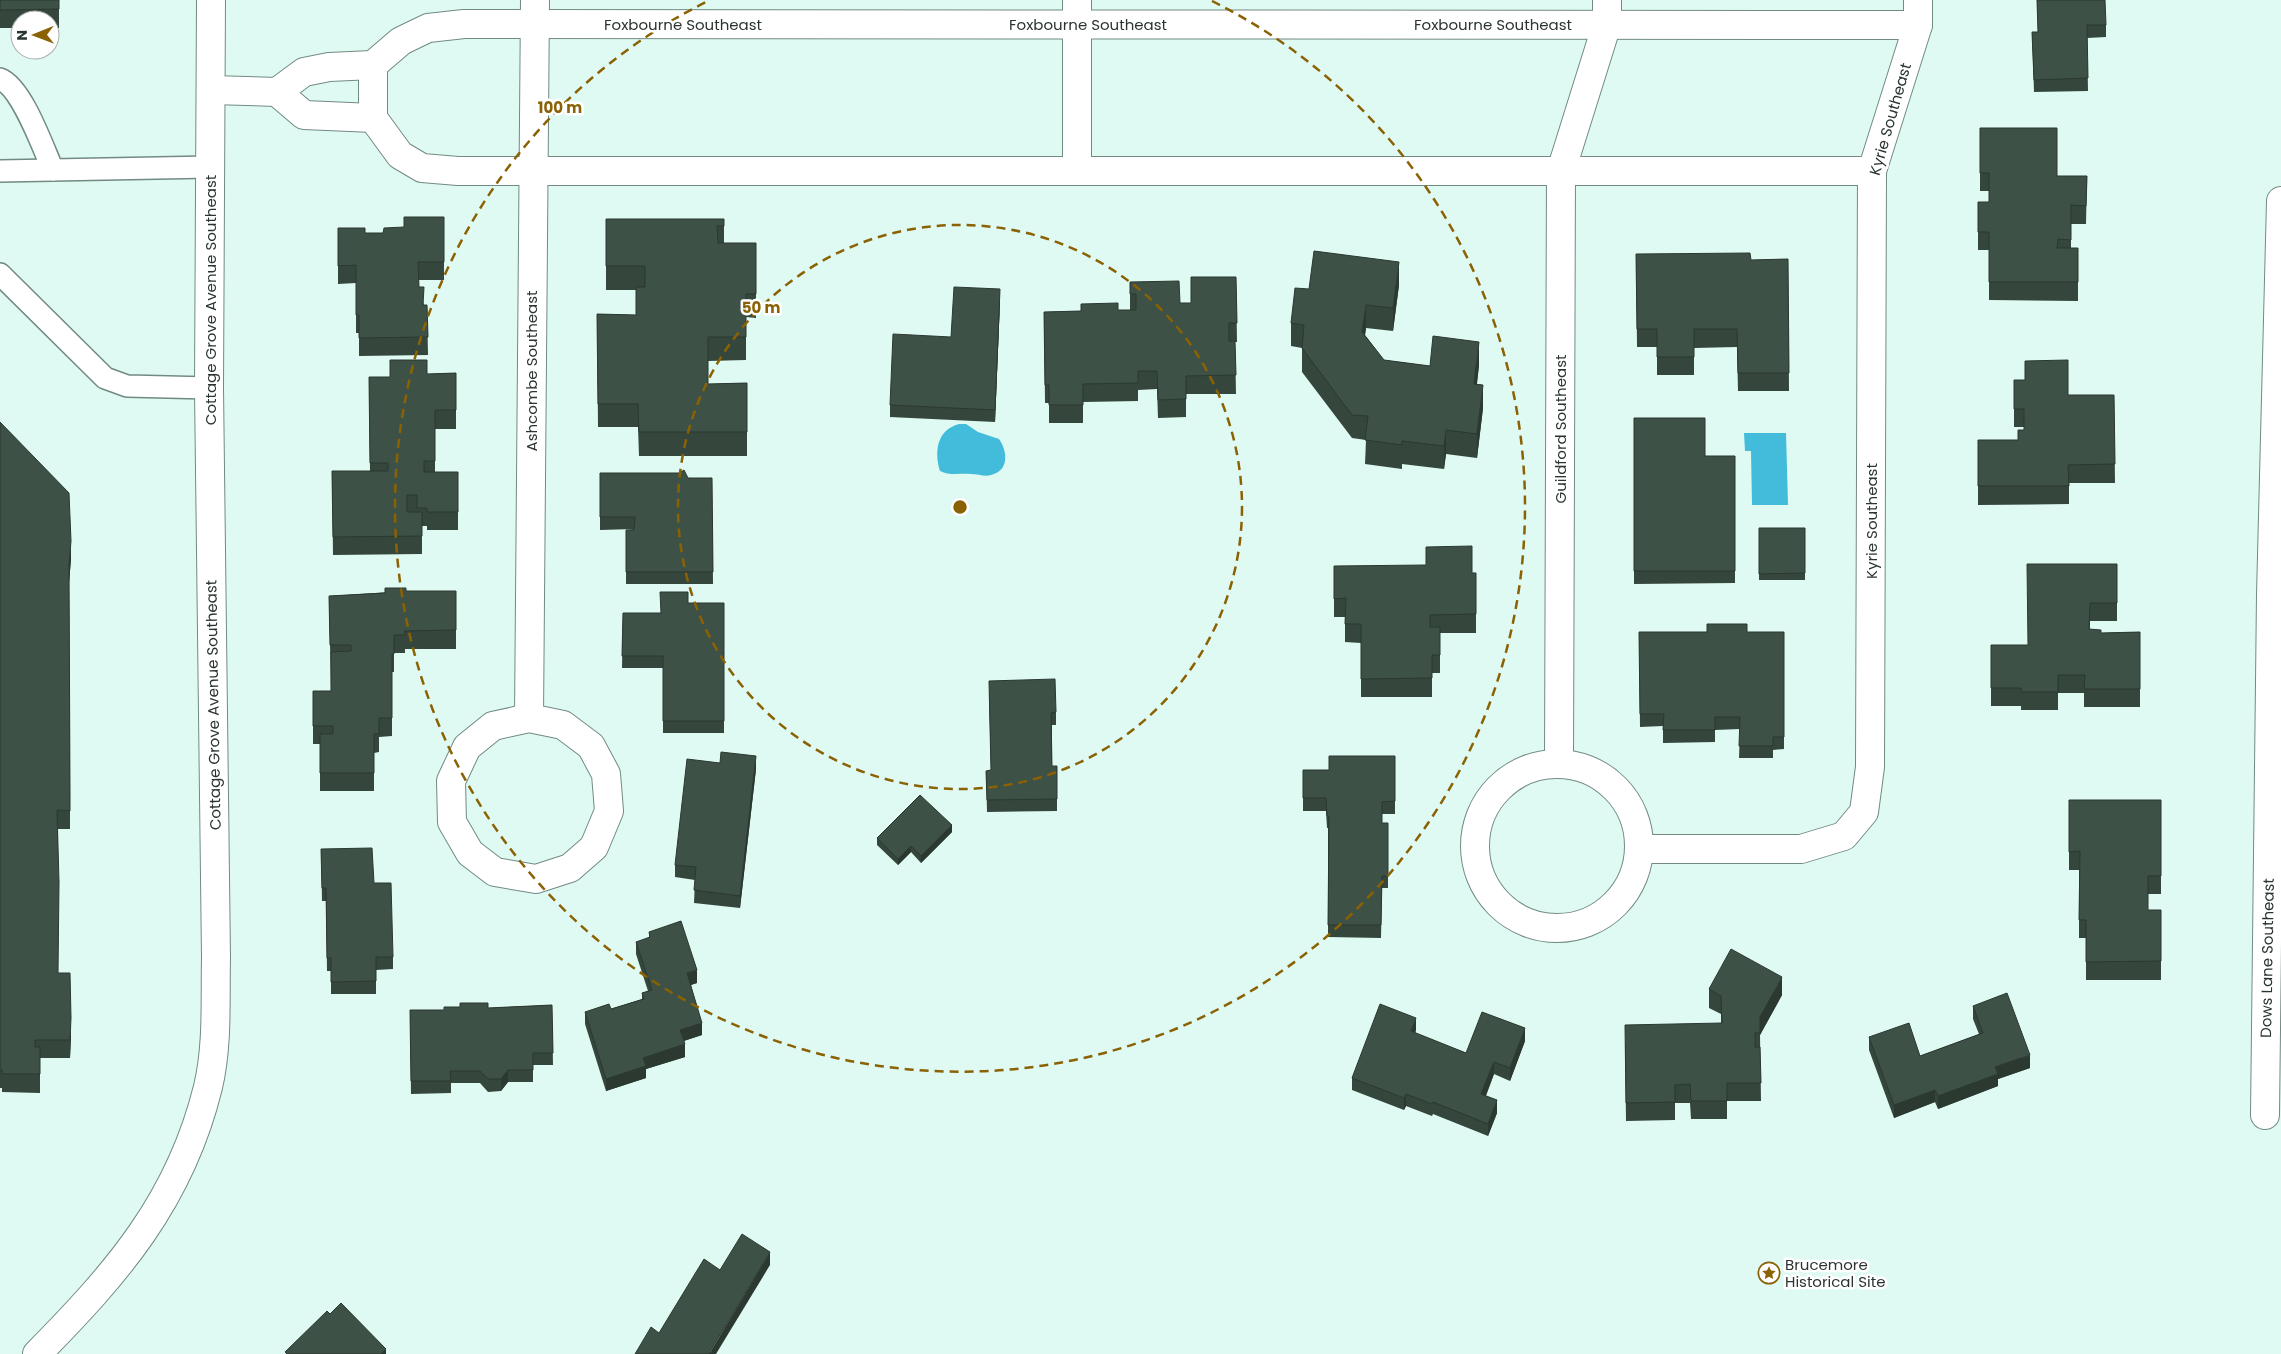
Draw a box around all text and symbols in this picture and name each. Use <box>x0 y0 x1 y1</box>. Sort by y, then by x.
north arrow <box>10 10 60 60</box>
street label: Foxbourne Southeast <box>604 14 762 35</box>
street label: Foxbourne Southeast <box>1009 14 1167 35</box>
street label: Foxbourne Southeast <box>1414 14 1572 35</box>
text: N <box>12 30 32 41</box>
street label: Kyrie Southeast <box>1864 60 1916 178</box>
text: 100 m <box>538 97 582 118</box>
street label: Cottage Grove Avenue Southeast <box>200 175 221 425</box>
street label: Ashcombe Southeast <box>521 291 542 451</box>
text: 50 m <box>742 297 780 318</box>
street label: Guildford Southeast <box>1550 355 1571 503</box>
street label: Kyrie Southeast <box>1861 463 1882 579</box>
centre of rings <box>951 498 969 516</box>
street label: Cottage Grove Avenue Southeast <box>200 580 226 830</box>
street label: Dows Lane Southeast <box>2255 878 2279 1038</box>
place label: Brucemore Historical Site <box>1785 1254 1885 1292</box>
place icon: Brucemore Historical Site <box>1757 1261 1781 1285</box>

